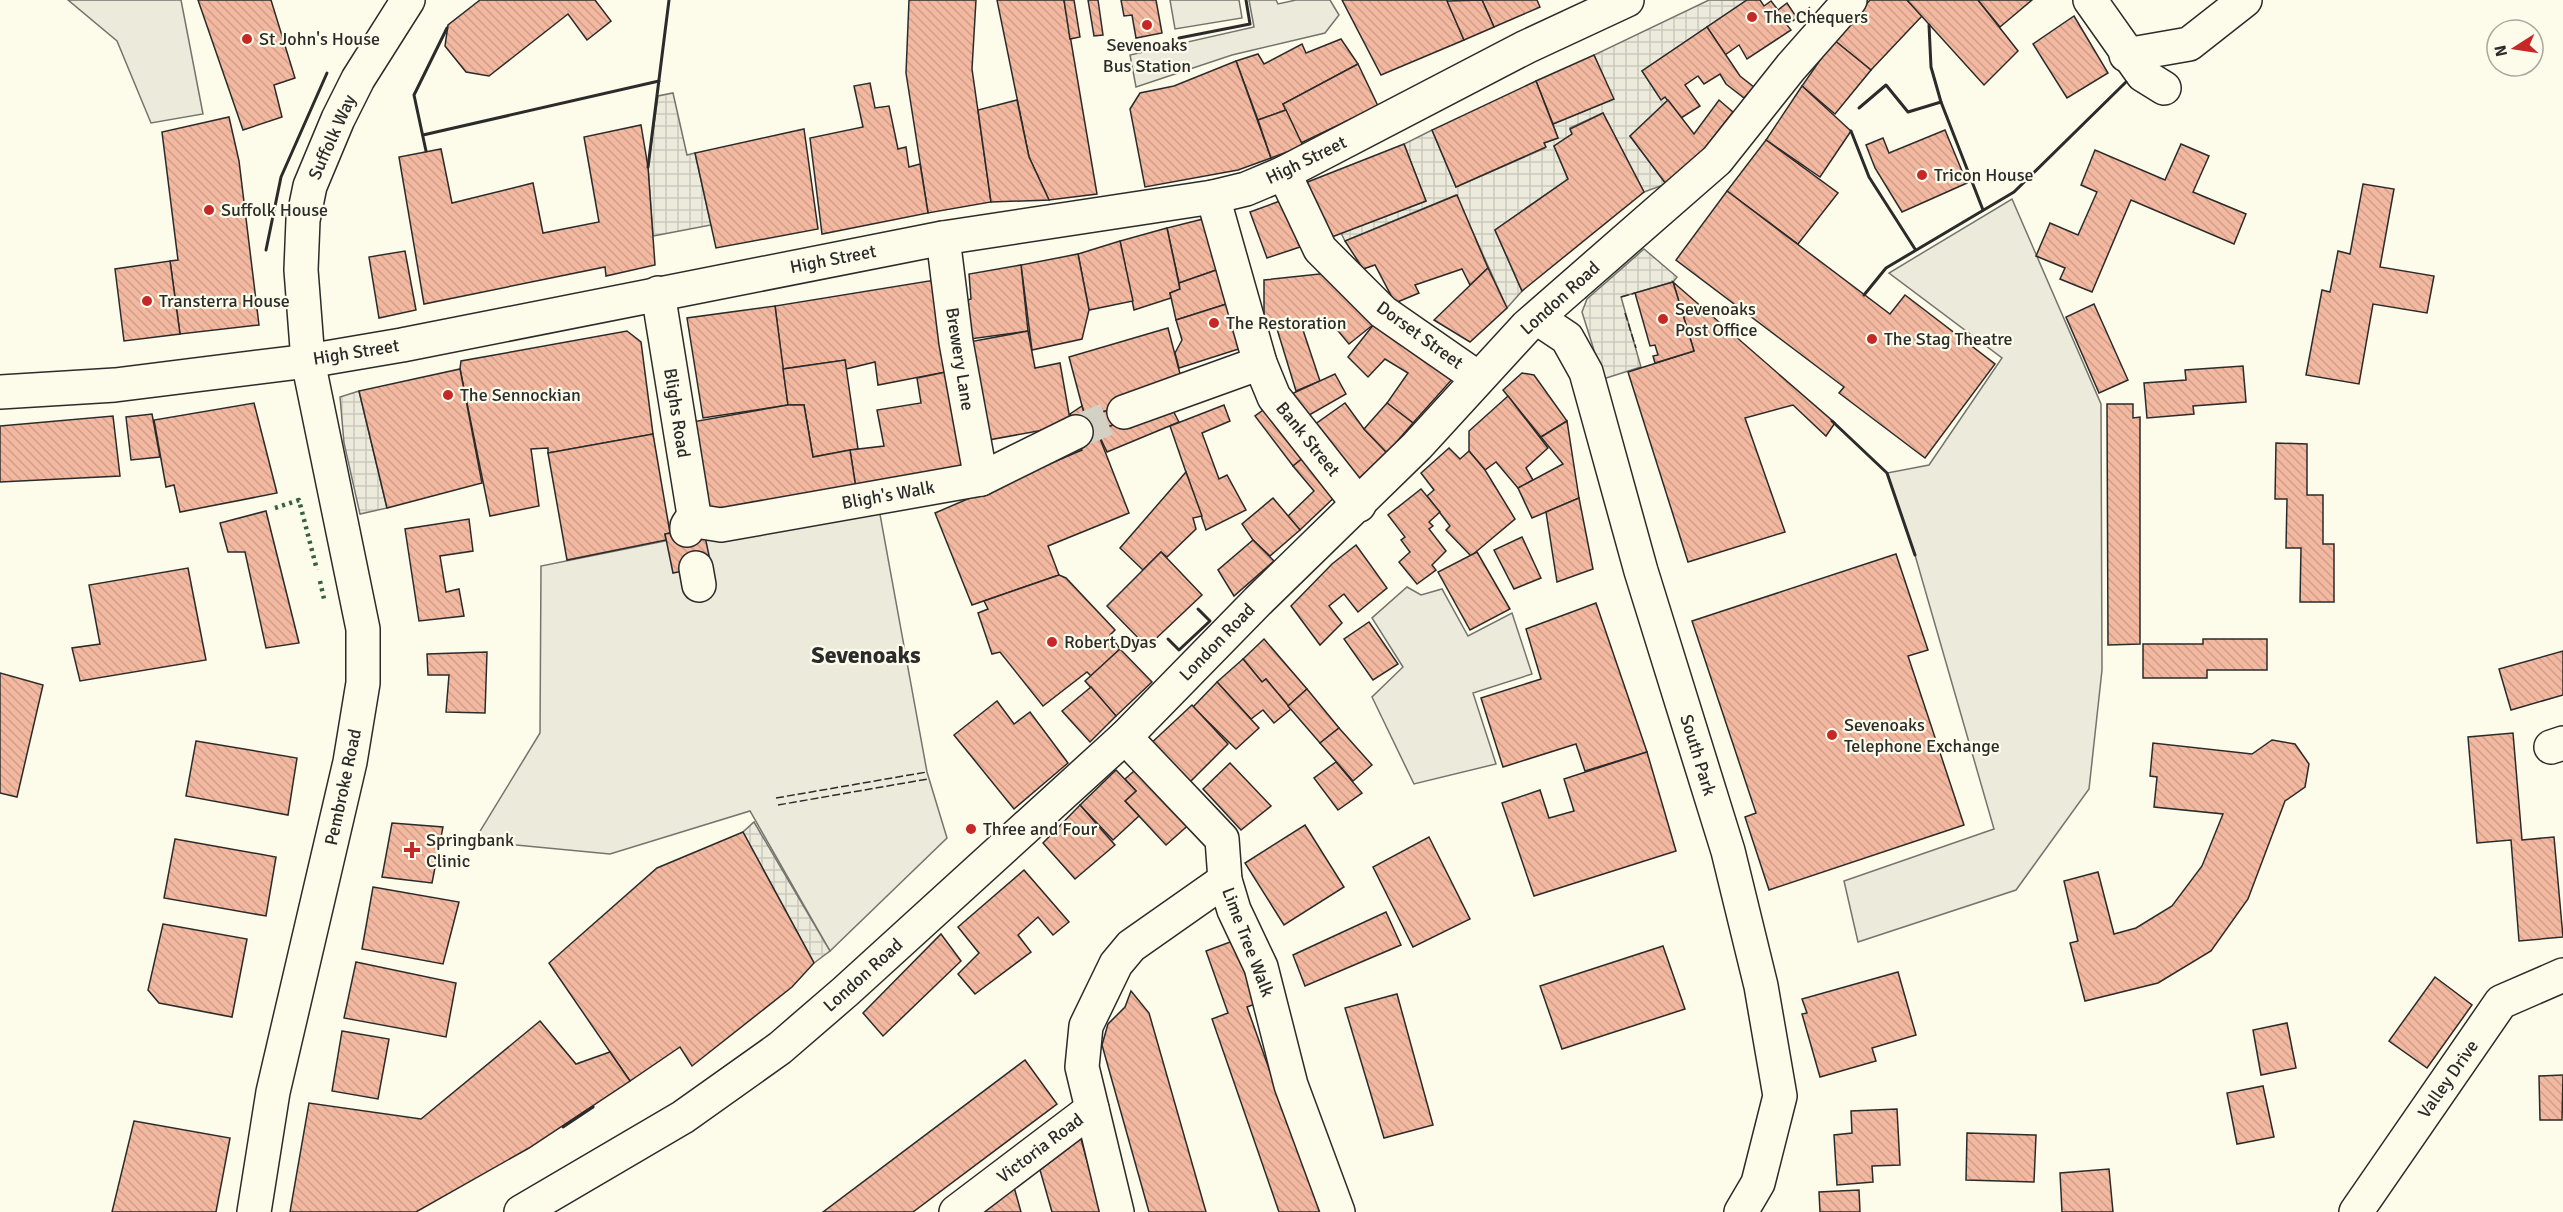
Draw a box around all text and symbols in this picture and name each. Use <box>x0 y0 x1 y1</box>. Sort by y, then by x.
place label: The Chequers <box>1764 6 1868 28</box>
marker: The Chequers <box>1745 10 1759 24</box>
marker: Sevenoaks Bus Station <box>1140 18 1154 32</box>
north arrow <box>2485 18 2545 78</box>
place label: St John's House <box>259 28 380 50</box>
marker: St John's House <box>240 32 254 46</box>
place label: Sevenoaks Bus Station <box>1103 34 1191 77</box>
text: N <box>2490 43 2512 58</box>
street label: Suffolk Way <box>303 91 361 183</box>
street label: High Street <box>1262 131 1350 189</box>
place label: Tricon House <box>1934 164 2034 186</box>
marker: Tricon House <box>1915 168 1929 182</box>
place label: Suffolk House <box>221 199 328 221</box>
marker: Suffolk House <box>202 203 216 217</box>
street label: High Street <box>788 240 878 278</box>
street label: London Road <box>1516 257 1604 339</box>
place label: Transterra House <box>159 290 290 312</box>
marker: Transterra House <box>140 294 154 308</box>
street label: Dorset Street <box>1372 296 1468 374</box>
place label: Sevenoaks Post Office <box>1675 298 1757 341</box>
street label: Brewery Lane <box>941 306 979 412</box>
place label: The Restoration <box>1226 312 1347 334</box>
marker: Sevenoaks Post Office <box>1656 312 1670 326</box>
marker: The Restoration <box>1207 316 1221 330</box>
place label: The Stag Theatre <box>1884 328 2013 350</box>
marker: The Stag Theatre <box>1865 332 1879 346</box>
street label: High Street <box>311 334 401 370</box>
street label: Blighs Road <box>659 367 695 459</box>
place label: The Sennockian <box>460 384 581 406</box>
marker: The Sennockian <box>441 388 455 402</box>
street label: Bank Street <box>1271 397 1345 481</box>
street label: Bligh's Walk <box>840 476 936 514</box>
street label: London Road <box>1175 599 1259 685</box>
place label: Robert Dyas <box>1064 631 1157 653</box>
marker: Robert Dyas <box>1045 635 1059 649</box>
district label: Sevenoaks <box>811 640 921 670</box>
street label: South Park <box>1675 712 1721 798</box>
place label: Sevenoaks Telephone Exchange <box>1844 714 2000 757</box>
street label: Pembroke Road <box>320 727 366 847</box>
marker: Sevenoaks Telephone Exchange <box>1825 728 1839 742</box>
place label: Three and Four <box>983 818 1097 840</box>
marker: Three and Four <box>964 822 978 836</box>
place label: Springbank Clinic <box>426 829 514 872</box>
marker: Springbank Clinic <box>403 841 421 859</box>
street label: Lime Tree Walk <box>1217 884 1279 1000</box>
street label: London Road <box>819 934 907 1016</box>
street label: Valley Drive <box>2413 1036 2483 1122</box>
street label: Victoria Road <box>992 1108 1088 1188</box>

